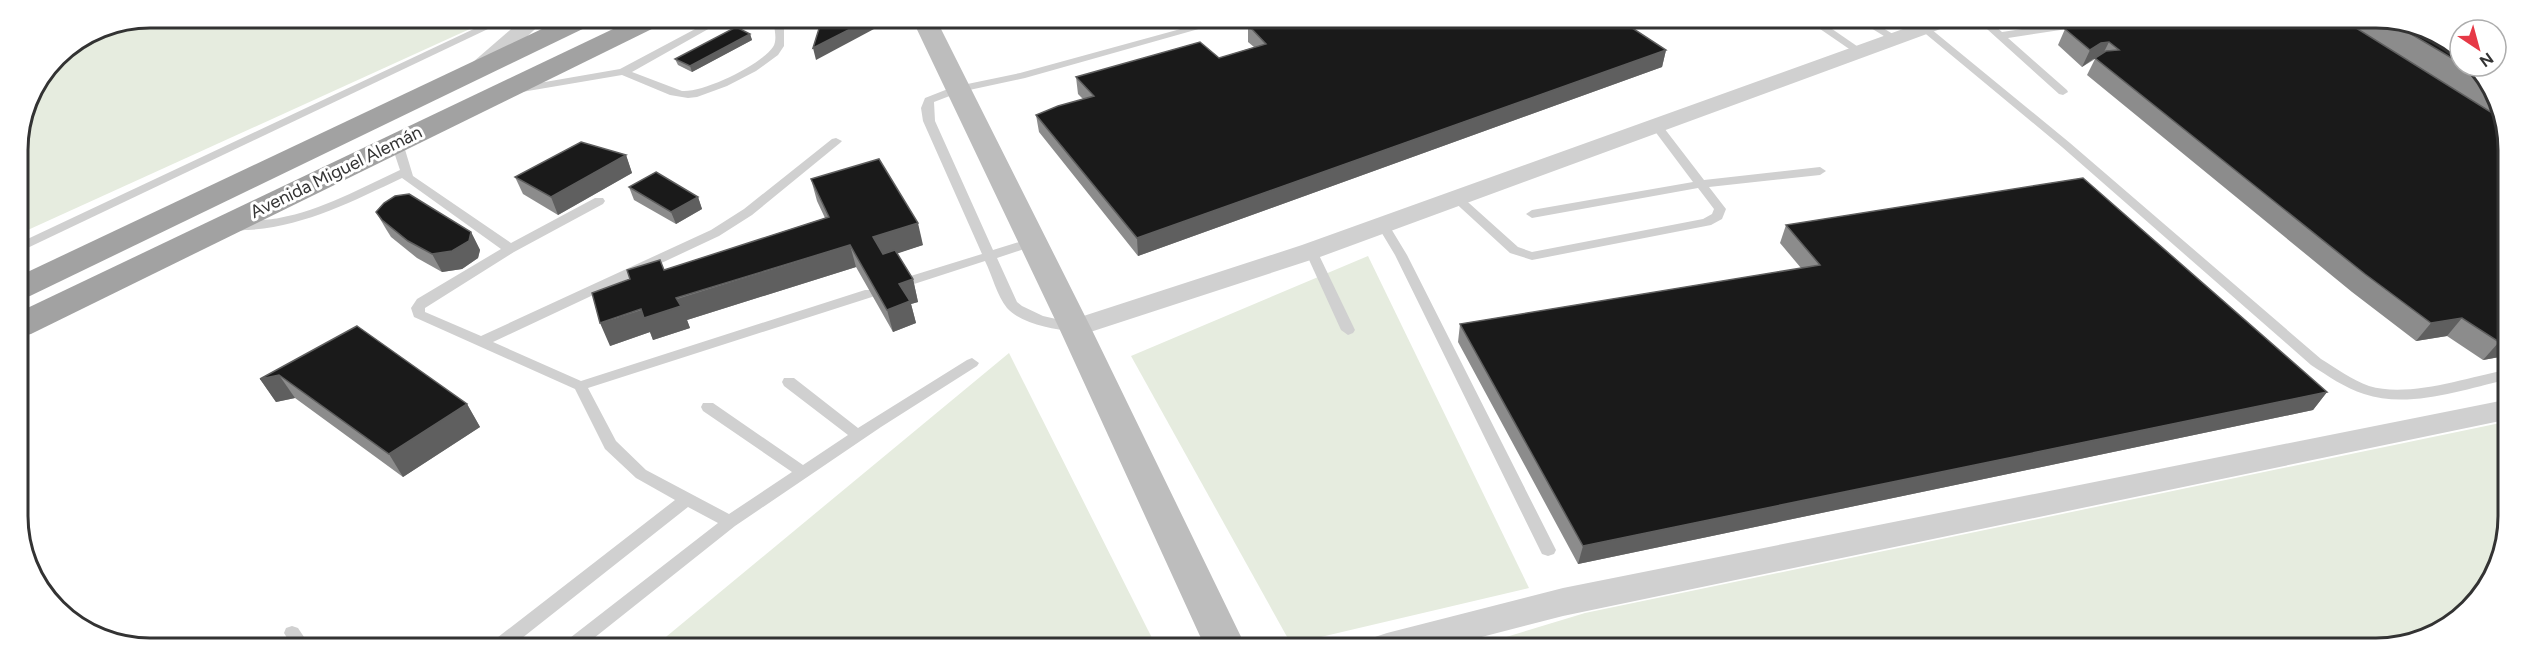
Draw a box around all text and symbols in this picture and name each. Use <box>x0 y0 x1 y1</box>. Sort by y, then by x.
north arrow <box>2448 18 2508 78</box>
text: N <box>2476 48 2497 71</box>
street label: Avenida Miguel Alemán <box>247 121 425 223</box>

